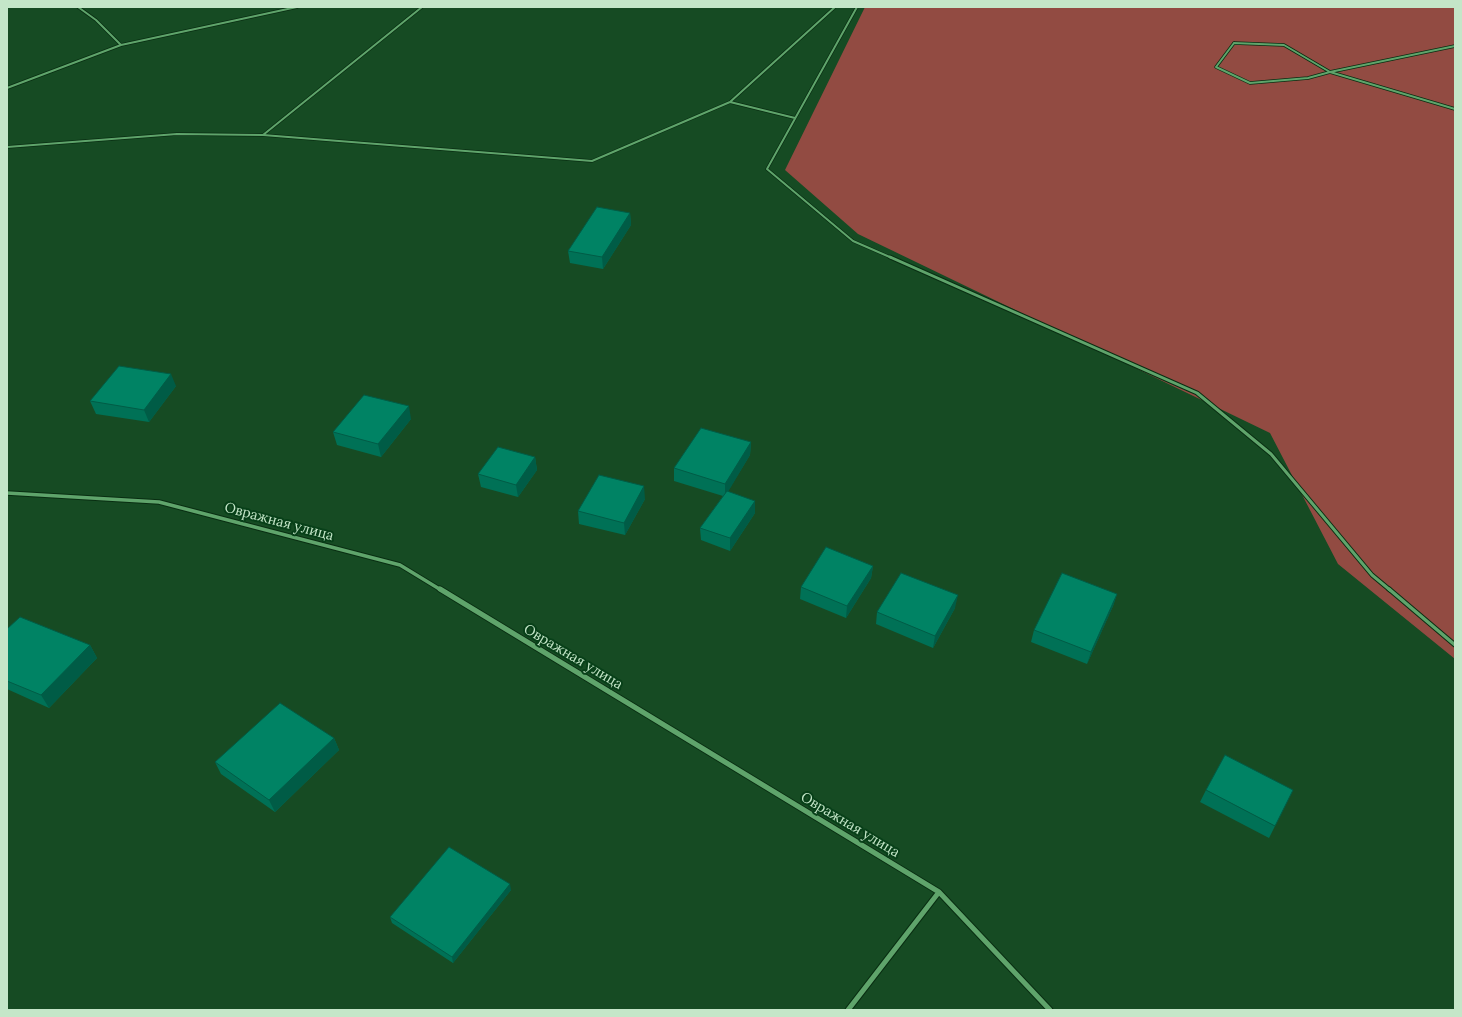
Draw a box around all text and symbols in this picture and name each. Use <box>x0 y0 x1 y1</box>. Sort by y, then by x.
street label: Овражная улица <box>223 499 335 545</box>
street label: Овражная улица <box>521 621 625 693</box>
street label: Овражная улица <box>798 789 902 861</box>

